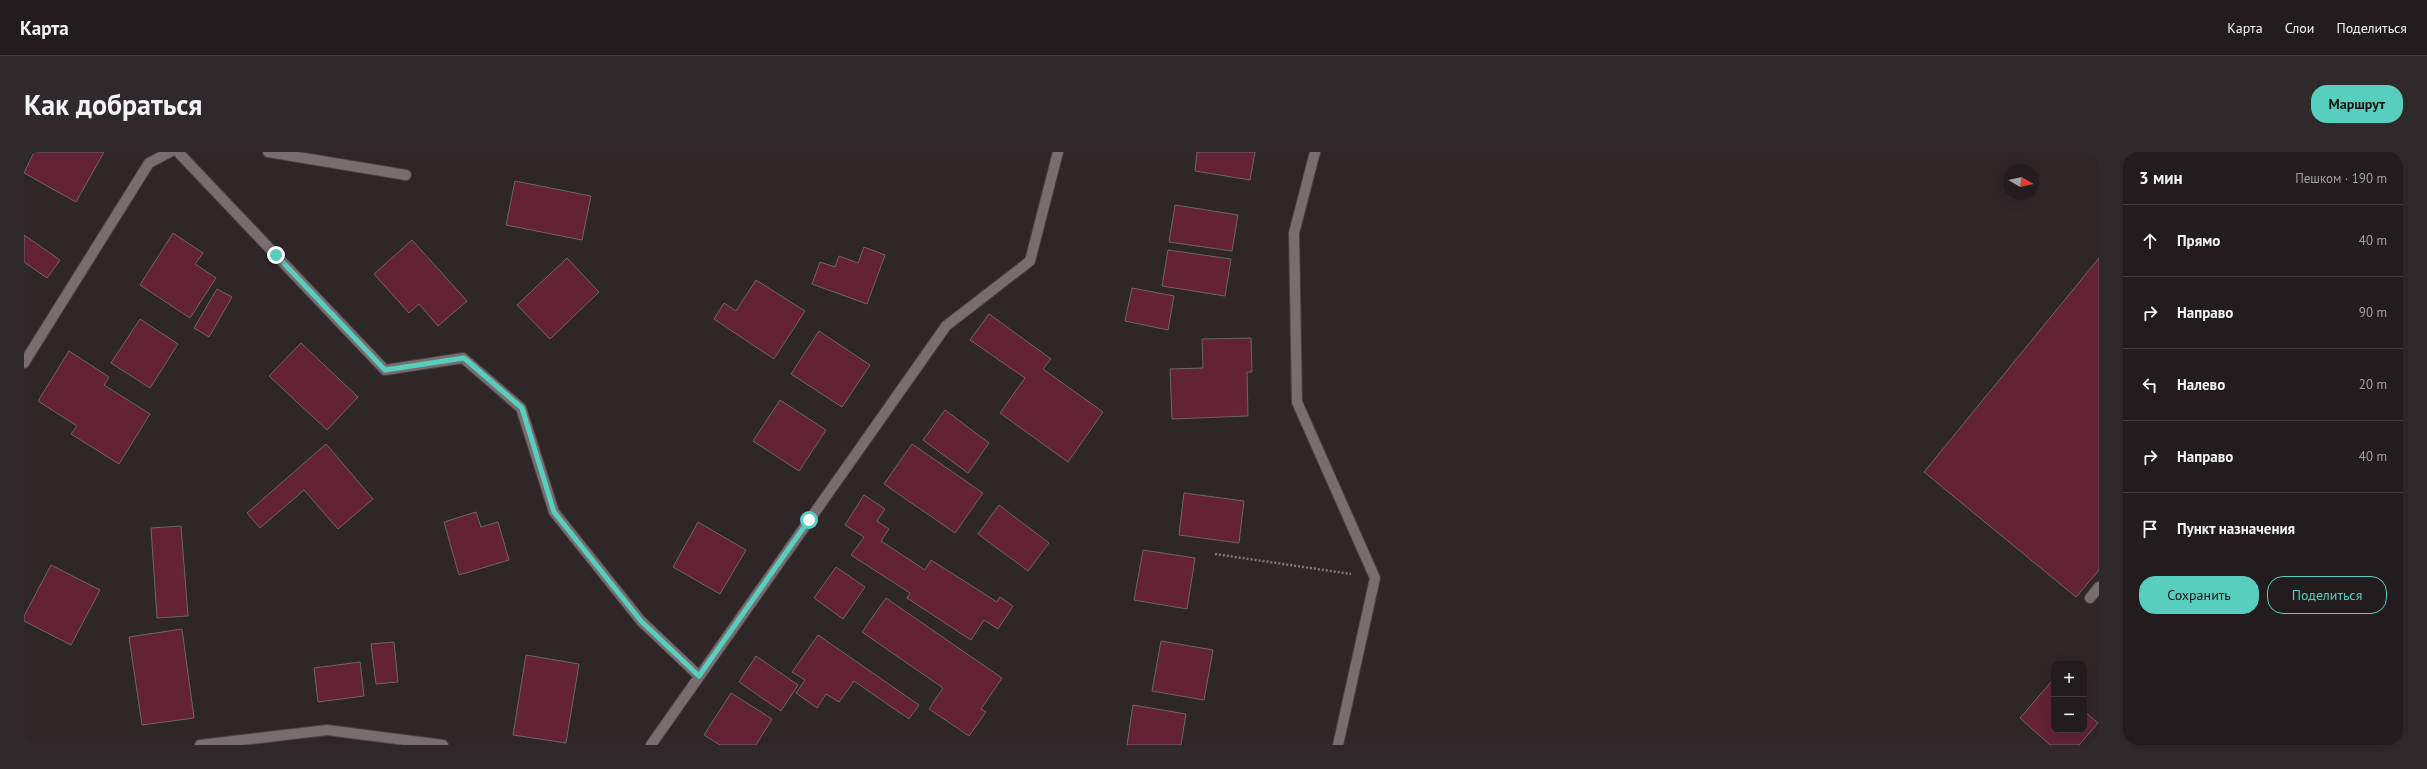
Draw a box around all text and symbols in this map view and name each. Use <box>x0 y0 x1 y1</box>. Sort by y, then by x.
text: Карта <box>20 16 69 40</box>
text: Карта <box>2227 19 2263 37</box>
text: Слои <box>2285 19 2314 37</box>
text: Поделиться <box>2336 19 2407 37</box>
button: Маршрут <box>2311 85 2403 123</box>
text: Как добраться <box>24 86 202 123</box>
north arrow <box>2003 164 2039 200</box>
text: 3 мин <box>2139 167 2183 189</box>
text: Пешком · 190 m <box>2295 170 2387 187</box>
icon: ahead <box>2139 230 2161 252</box>
text: Прямо <box>2177 231 2220 250</box>
text: 40 m <box>2359 232 2387 249</box>
route end <box>267 246 285 264</box>
icon: right <box>2139 302 2161 324</box>
text: Направо <box>2177 303 2233 322</box>
text: 90 m <box>2359 304 2387 321</box>
icon: left <box>2139 374 2161 396</box>
text: Налево <box>2177 375 2225 394</box>
text: 20 m <box>2359 376 2387 393</box>
icon: right <box>2139 446 2161 468</box>
text: Направо <box>2177 447 2233 466</box>
text: 40 m <box>2359 448 2387 465</box>
route start <box>800 511 818 529</box>
icon: arrive <box>2139 518 2161 540</box>
text: Пункт назначения <box>2177 519 2295 538</box>
button: Сохранить <box>2139 576 2259 614</box>
button: Поделиться <box>2267 576 2387 614</box>
map controls <box>2051 661 2087 733</box>
button: + <box>2051 661 2087 697</box>
button: − <box>2051 697 2087 733</box>

